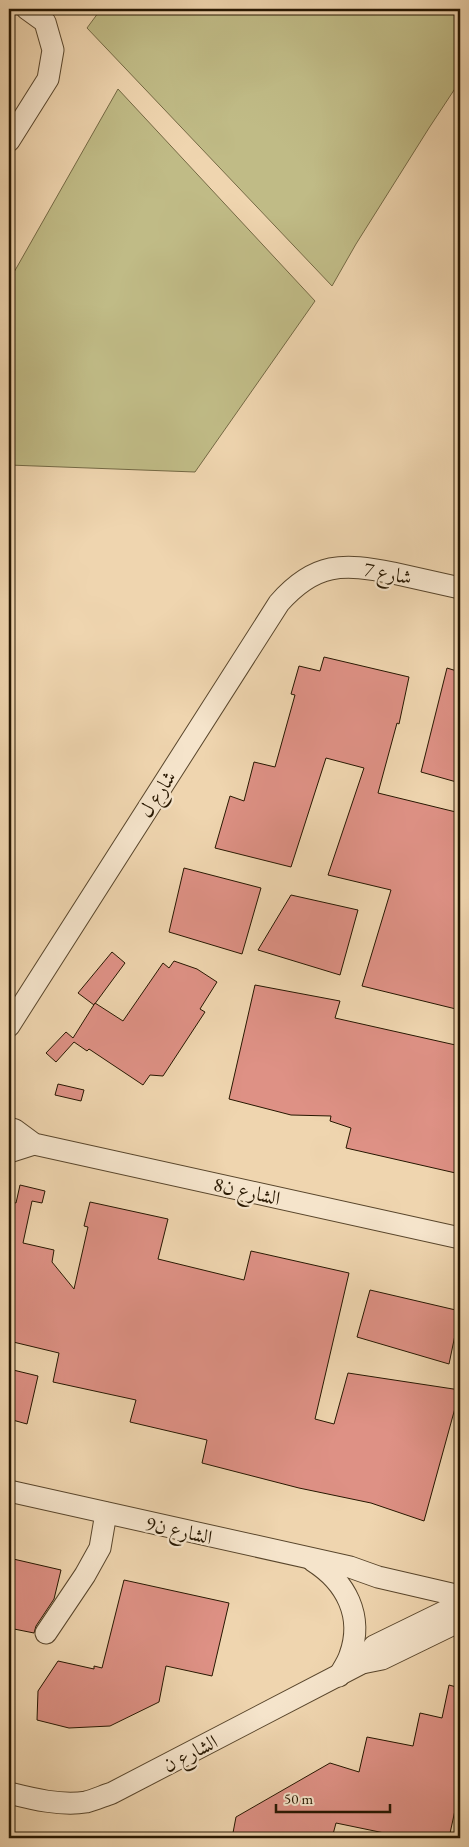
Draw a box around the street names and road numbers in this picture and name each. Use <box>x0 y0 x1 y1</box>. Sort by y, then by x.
street label: شارع 7 <box>361 556 414 595</box>
street label: شارع ل <box>132 766 186 825</box>
street label: الشارع ن8 <box>210 1171 283 1216</box>
street label: الشارع ن9 <box>142 1510 215 1555</box>
street label: الشارع ن <box>158 1728 224 1782</box>

